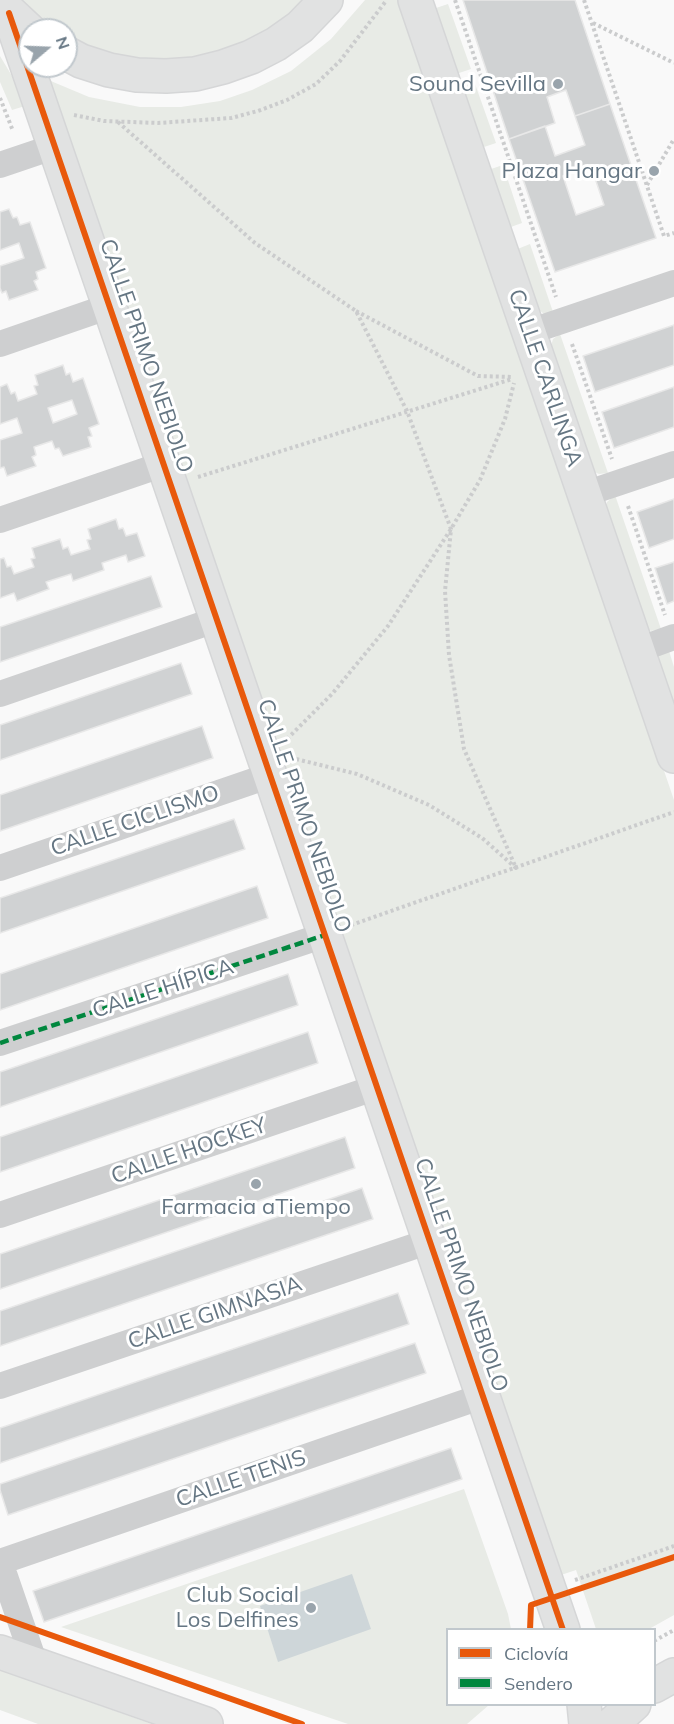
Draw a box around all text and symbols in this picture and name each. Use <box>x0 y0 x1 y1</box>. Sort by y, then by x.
north arrow <box>18 18 78 78</box>
text: N <box>52 34 75 52</box>
place label: Sound Sevilla <box>409 71 546 97</box>
marker: Sound Sevilla <box>551 77 565 91</box>
place label: Plaza Hangar <box>502 158 642 184</box>
marker: Plaza Hangar <box>647 164 661 178</box>
street label: CALLE PRIMO NEBIOLO <box>94 236 198 476</box>
street label: CALLE CARLINGA <box>502 286 588 470</box>
street label: CALLE PRIMO NEBIOLO <box>252 696 356 936</box>
street label: CALLE CICLISMO <box>47 780 223 862</box>
street label: CALLE HÍPICA <box>89 954 237 1024</box>
street label: CALLE HOCKEY <box>108 1112 270 1190</box>
street label: CALLE PRIMO NEBIOLO <box>409 1155 513 1395</box>
marker: Farmacia aTiempo <box>249 1177 263 1191</box>
place label: Farmacia aTiempo <box>161 1194 351 1220</box>
street label: CALLE GIMNASIA <box>125 1271 305 1355</box>
street label: CALLE TENIS <box>173 1444 309 1514</box>
place label: Club Social Los Delfines <box>176 1582 299 1634</box>
marker: Club Social Los Delfines <box>304 1601 318 1615</box>
legend <box>446 1628 656 1706</box>
text: Ciclovía <box>504 1642 569 1665</box>
text: Sendero <box>504 1672 573 1695</box>

